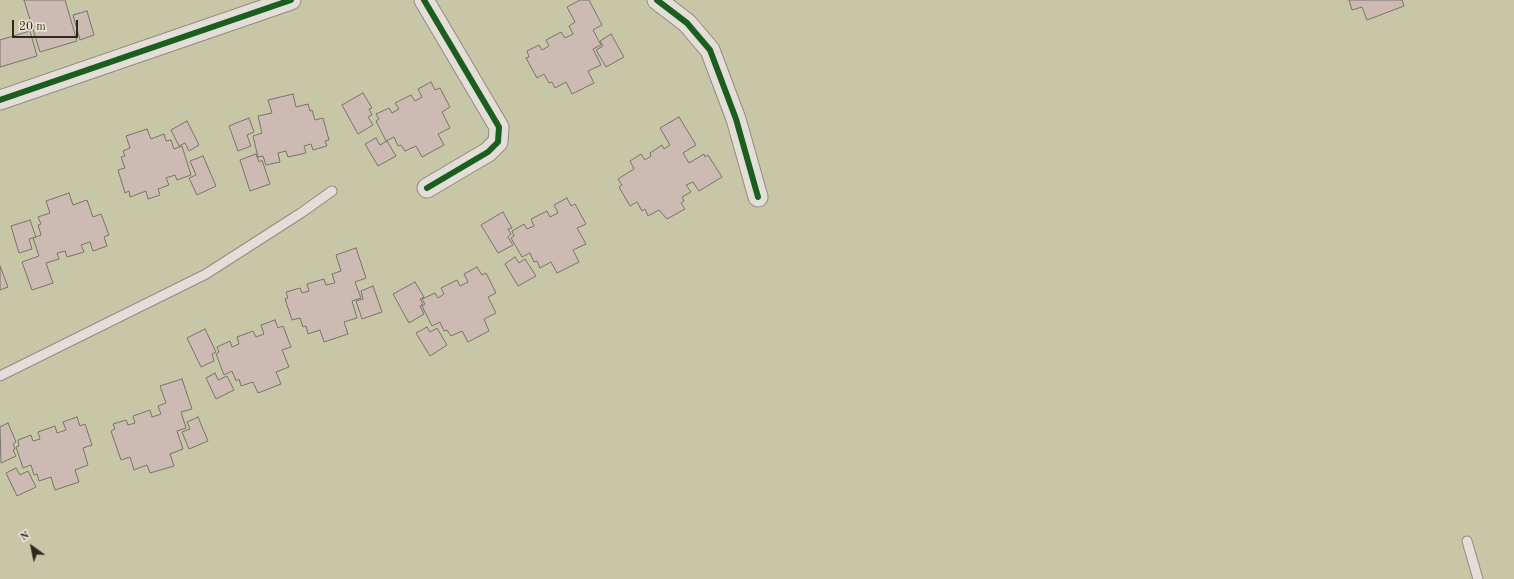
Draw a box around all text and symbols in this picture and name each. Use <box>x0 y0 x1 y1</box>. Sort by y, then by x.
scale bar <box>14 12 80 38</box>
text: 20 m <box>19 21 46 33</box>
north arrow <box>12 527 52 567</box>
text: N <box>19 530 32 543</box>

